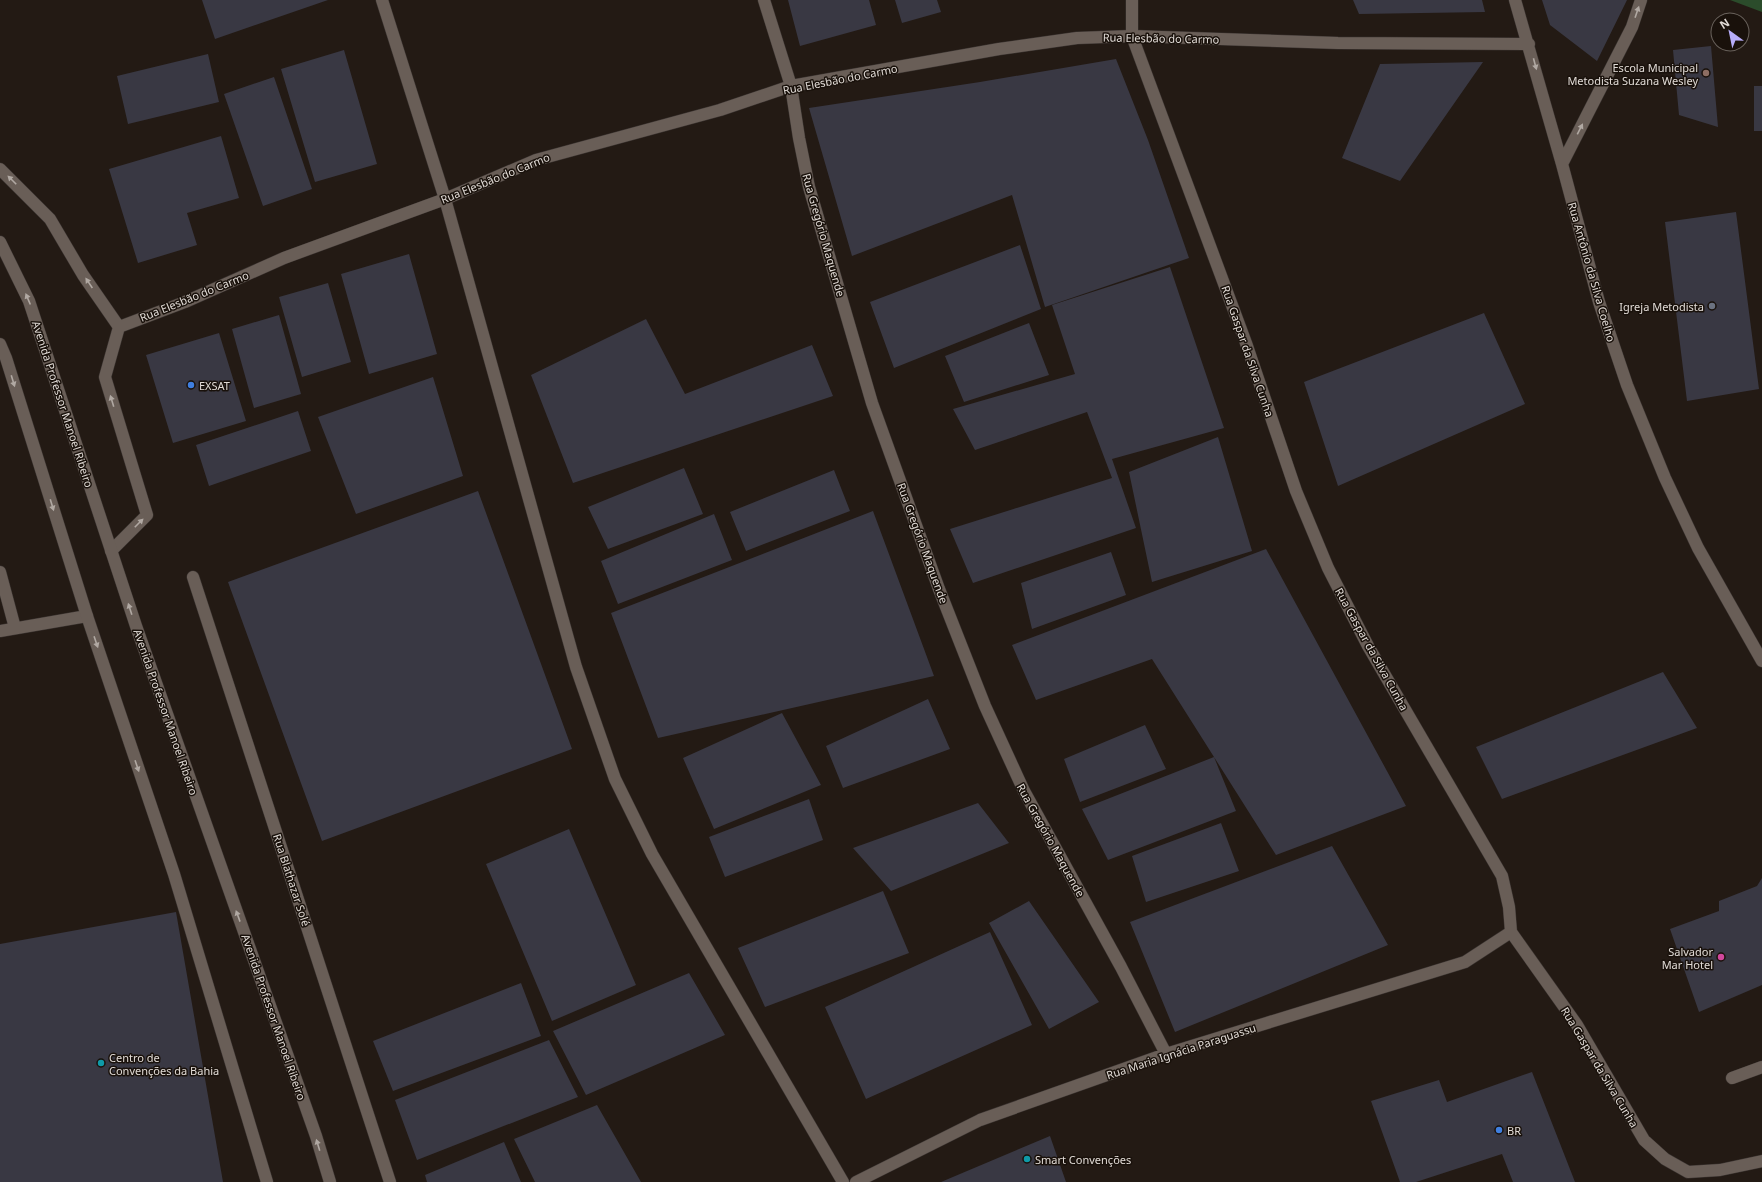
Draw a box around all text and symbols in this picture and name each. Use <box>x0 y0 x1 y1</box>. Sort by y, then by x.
one-way arrow <box>1634 6 1640 18</box>
north arrow <box>1710 12 1750 52</box>
text: N <box>1716 14 1732 32</box>
street label: Rua Elesbão do Carmo <box>1103 29 1220 47</box>
one-way arrow <box>1532 58 1538 70</box>
street label: Rua Elesbão do Carmo <box>781 60 899 97</box>
place label: Escola Municipal Metodista Suzana Wesley <box>1567 60 1698 88</box>
marker: Escola Municipal Metodista Suzana Wesley <box>1701 68 1711 78</box>
one-way arrow <box>1577 124 1583 135</box>
street label: Rua Elesbão do Carmo <box>438 149 552 207</box>
street label: Rua Gregório Maquende <box>799 172 849 298</box>
one-way arrow <box>7 175 17 185</box>
street label: Rua Antônio da Silva Coelho <box>1565 200 1619 344</box>
street label: Rua Elesbão do Carmo <box>137 267 251 325</box>
one-way arrow <box>85 278 93 289</box>
street label: Rua Gaspar da Silva Cunha <box>1218 283 1278 419</box>
one-way arrow <box>25 294 31 305</box>
place label: Igreja Metodista <box>1619 299 1704 314</box>
marker: Igreja Metodista <box>1707 301 1717 311</box>
street label: Avenida Professor Manoel Ribeiro <box>29 319 97 490</box>
one-way arrow <box>10 375 16 387</box>
place label: EXSAT <box>199 378 230 393</box>
marker: EXSAT <box>186 380 196 390</box>
one-way arrow <box>109 395 115 407</box>
street label: Rua Gregório Maquende <box>894 481 952 605</box>
one-way arrow <box>49 499 55 511</box>
one-way arrow <box>134 518 144 528</box>
street label: Rua Gaspar da Silva Cunha <box>1332 585 1412 713</box>
one-way arrow <box>127 603 133 615</box>
street label: Avenida Professor Manoel Ribeiro <box>131 627 202 797</box>
one-way arrow <box>93 637 99 649</box>
one-way arrow <box>134 760 140 772</box>
street label: Rua Gregório Maquende <box>1014 781 1088 899</box>
street label: Rua Blathazar Solé <box>270 832 314 928</box>
one-way arrow <box>235 910 241 922</box>
street label: Avenida Professor Manoel Ribeiro <box>239 932 310 1102</box>
place label: Salvador Mar Hotel <box>1662 944 1713 972</box>
marker: Salvador Mar Hotel <box>1716 952 1726 962</box>
street label: Rua Gaspar da Silva Cunha <box>1558 1004 1642 1130</box>
street label: Rua Maria Ignácia Paraguassu <box>1104 1020 1258 1082</box>
place label: Centro de Convenções da Bahia <box>109 1050 219 1078</box>
marker: Centro de Convenções da Bahia <box>96 1058 106 1068</box>
place label: BR <box>1507 1123 1521 1138</box>
marker: BR <box>1494 1125 1504 1135</box>
one-way arrow <box>315 1138 321 1150</box>
place label: Smart Convenções <box>1035 1152 1131 1167</box>
marker: Smart Convenções <box>1022 1154 1032 1164</box>

